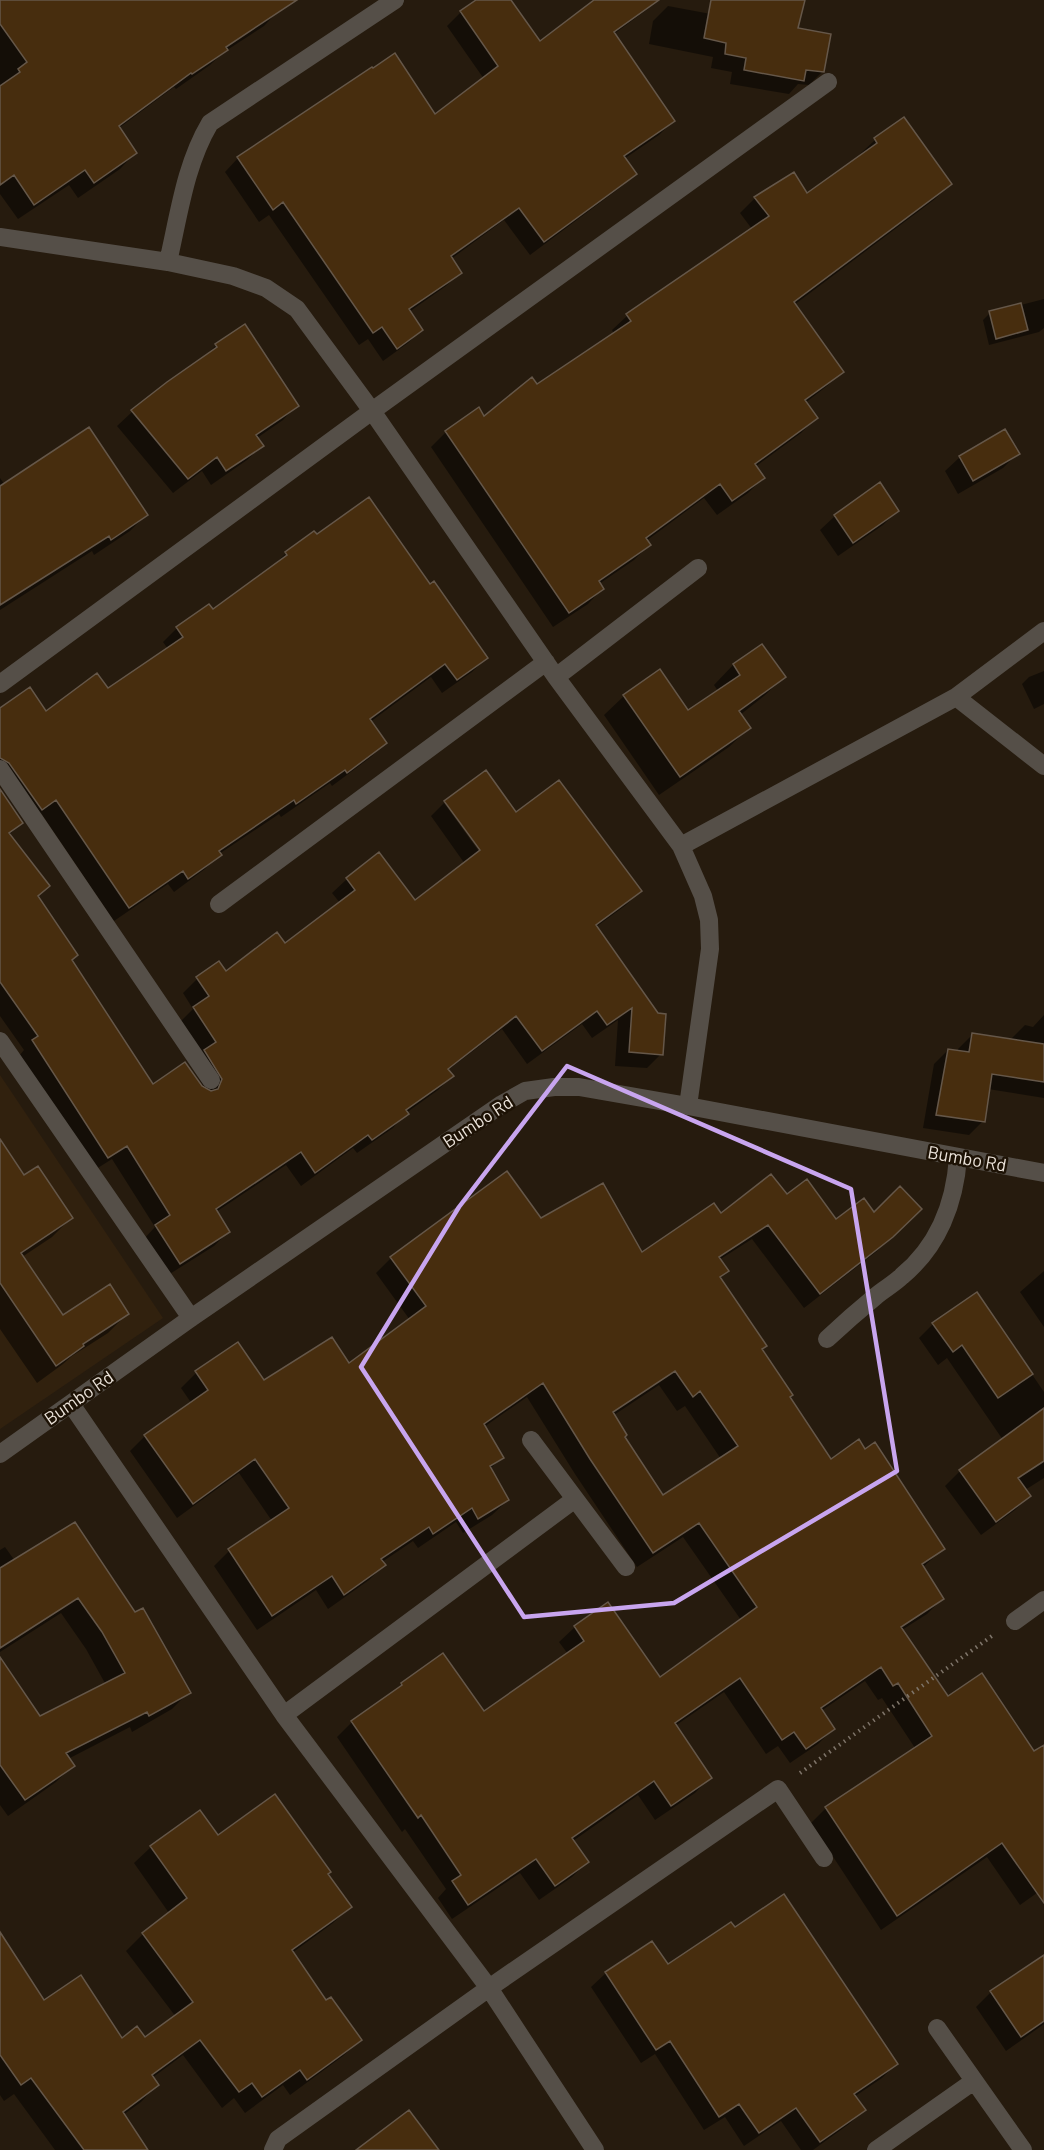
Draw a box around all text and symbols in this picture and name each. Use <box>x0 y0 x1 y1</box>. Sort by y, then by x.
street label: Bumbo Rd <box>438 1090 517 1152</box>
street label: Bumbo Rd <box>926 1140 1008 1176</box>
street label: Bumbo Rd <box>40 1365 117 1429</box>

